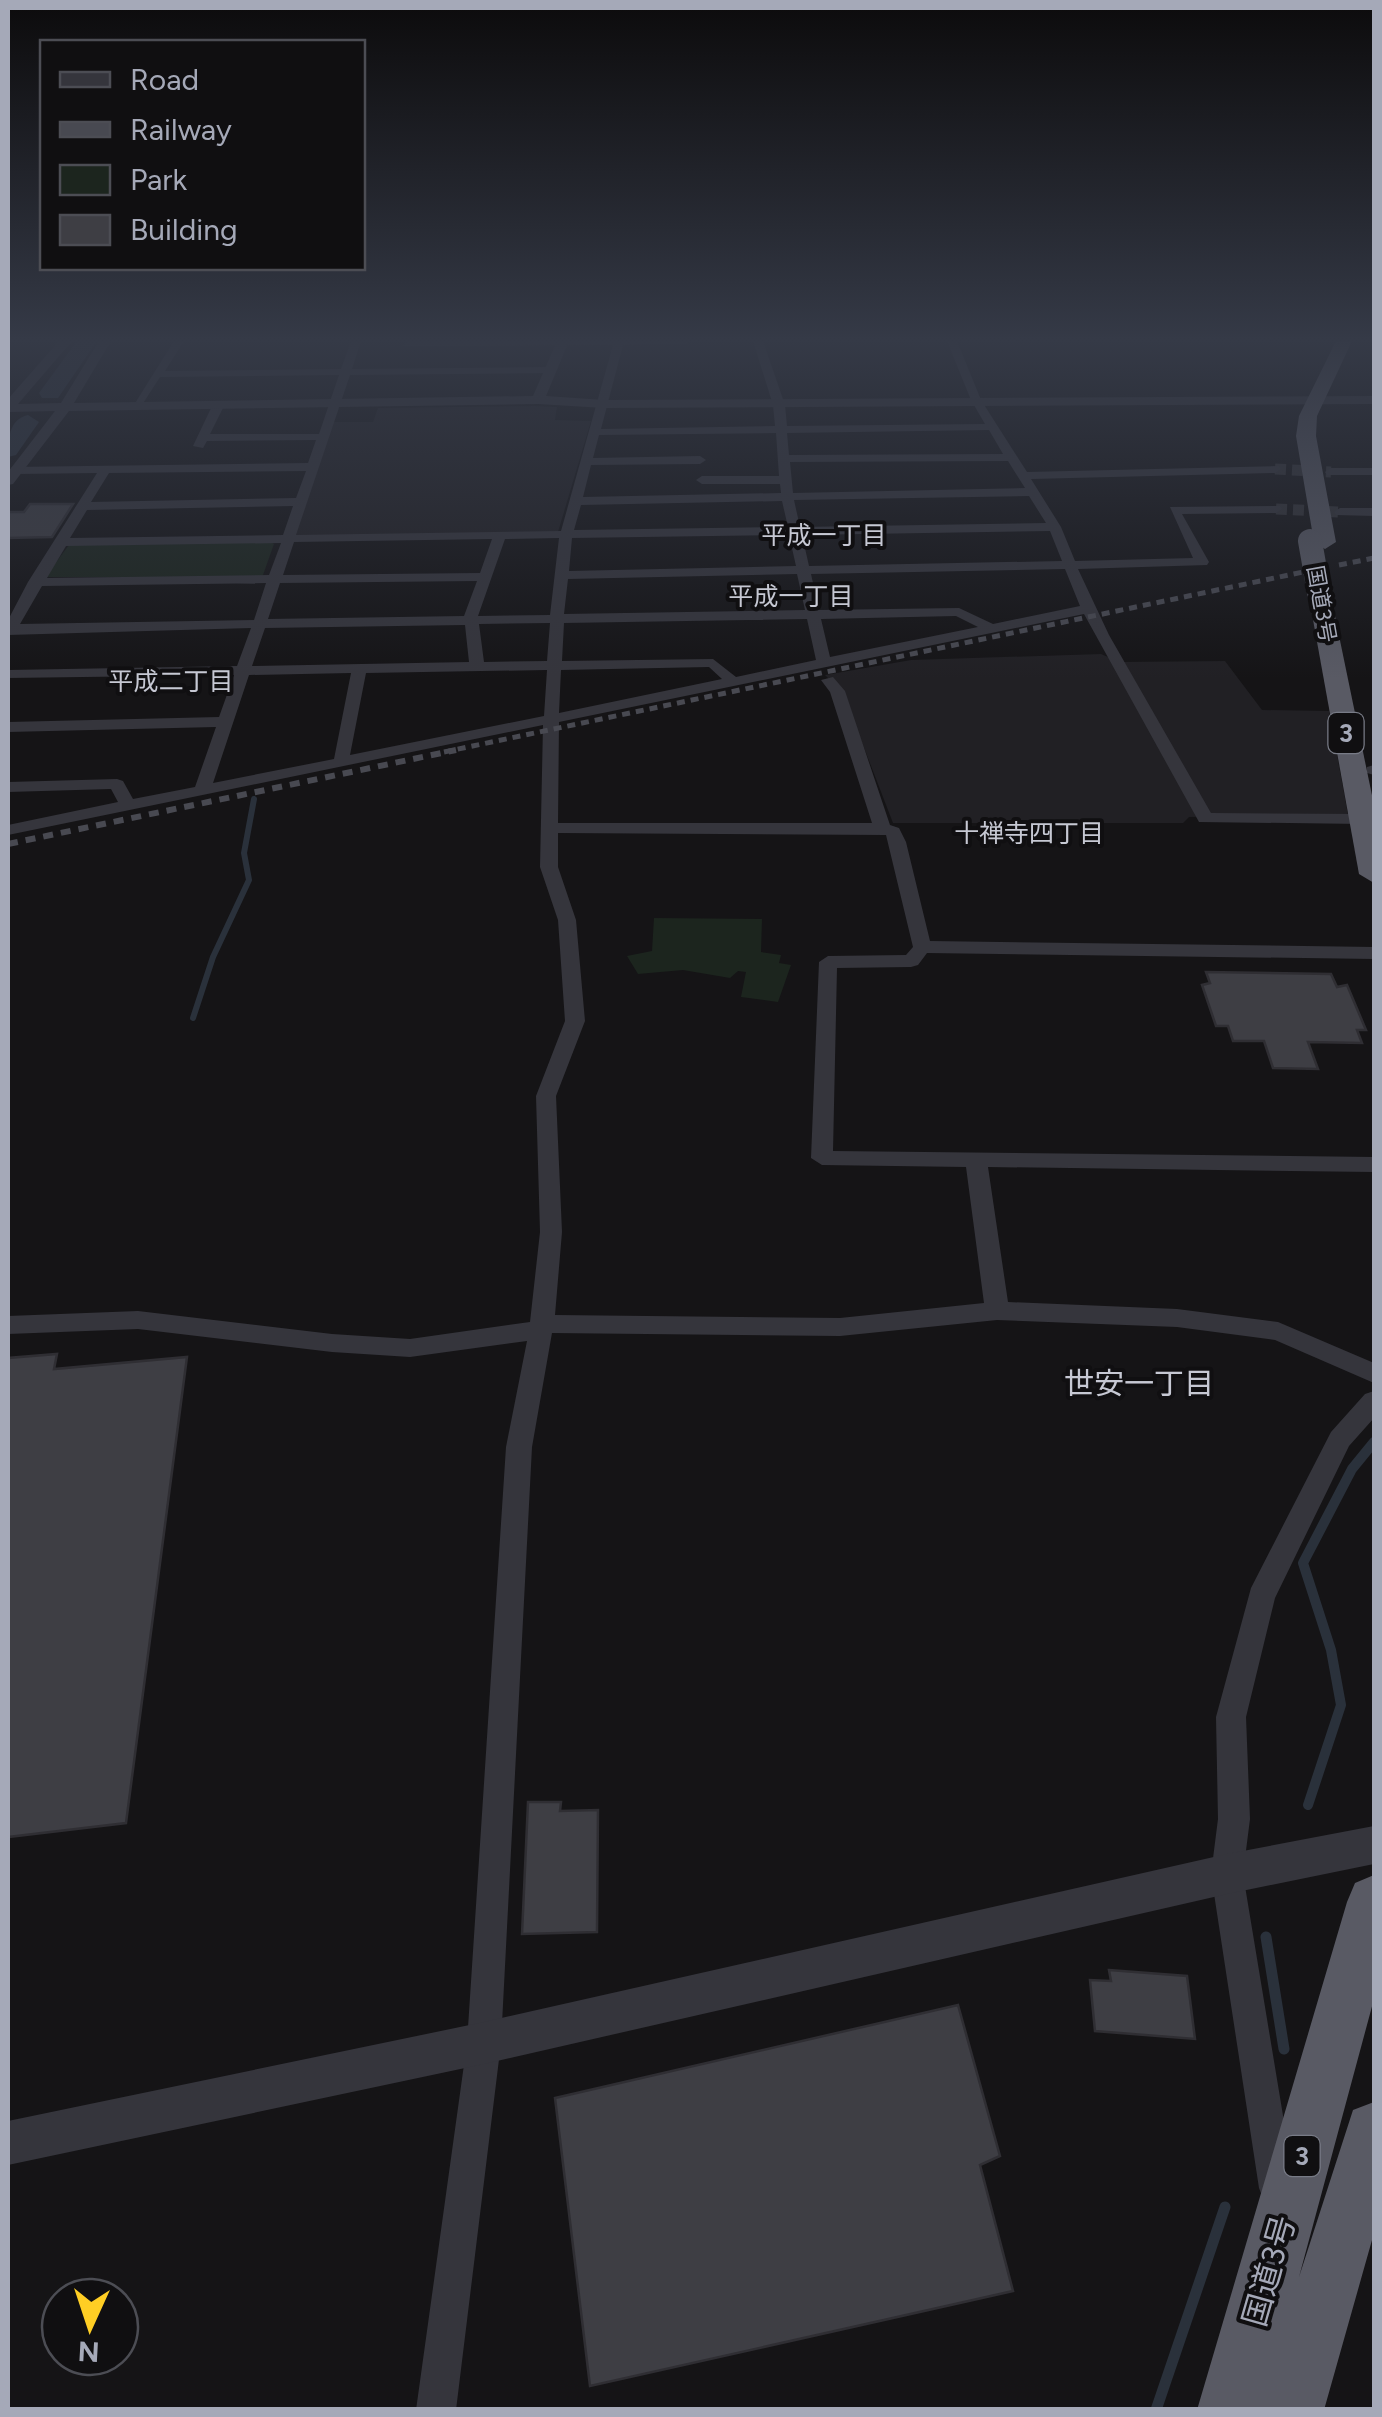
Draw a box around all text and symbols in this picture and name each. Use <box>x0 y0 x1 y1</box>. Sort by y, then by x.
legend <box>40 40 365 270</box>
text: Road <box>130 61 199 98</box>
text: Railway <box>130 111 232 148</box>
text: Park <box>130 161 188 198</box>
text: Building <box>130 211 238 248</box>
district label: 平成一丁目 <box>761 520 887 550</box>
street label: 国道3号 <box>1301 563 1342 645</box>
district label: 平成一丁目 <box>728 581 854 611</box>
district label: 平成二丁目 <box>108 666 234 696</box>
road number: 3 <box>1328 713 1364 753</box>
district label: 十禅寺四丁目 <box>954 818 1104 848</box>
district label: 世安一丁目 <box>1064 1365 1214 1402</box>
road number: 3 <box>1284 2136 1320 2176</box>
street label: 国道3号 <box>1235 2211 1303 2331</box>
north arrow <box>40 2277 140 2377</box>
text: N <box>77 2334 100 2370</box>

